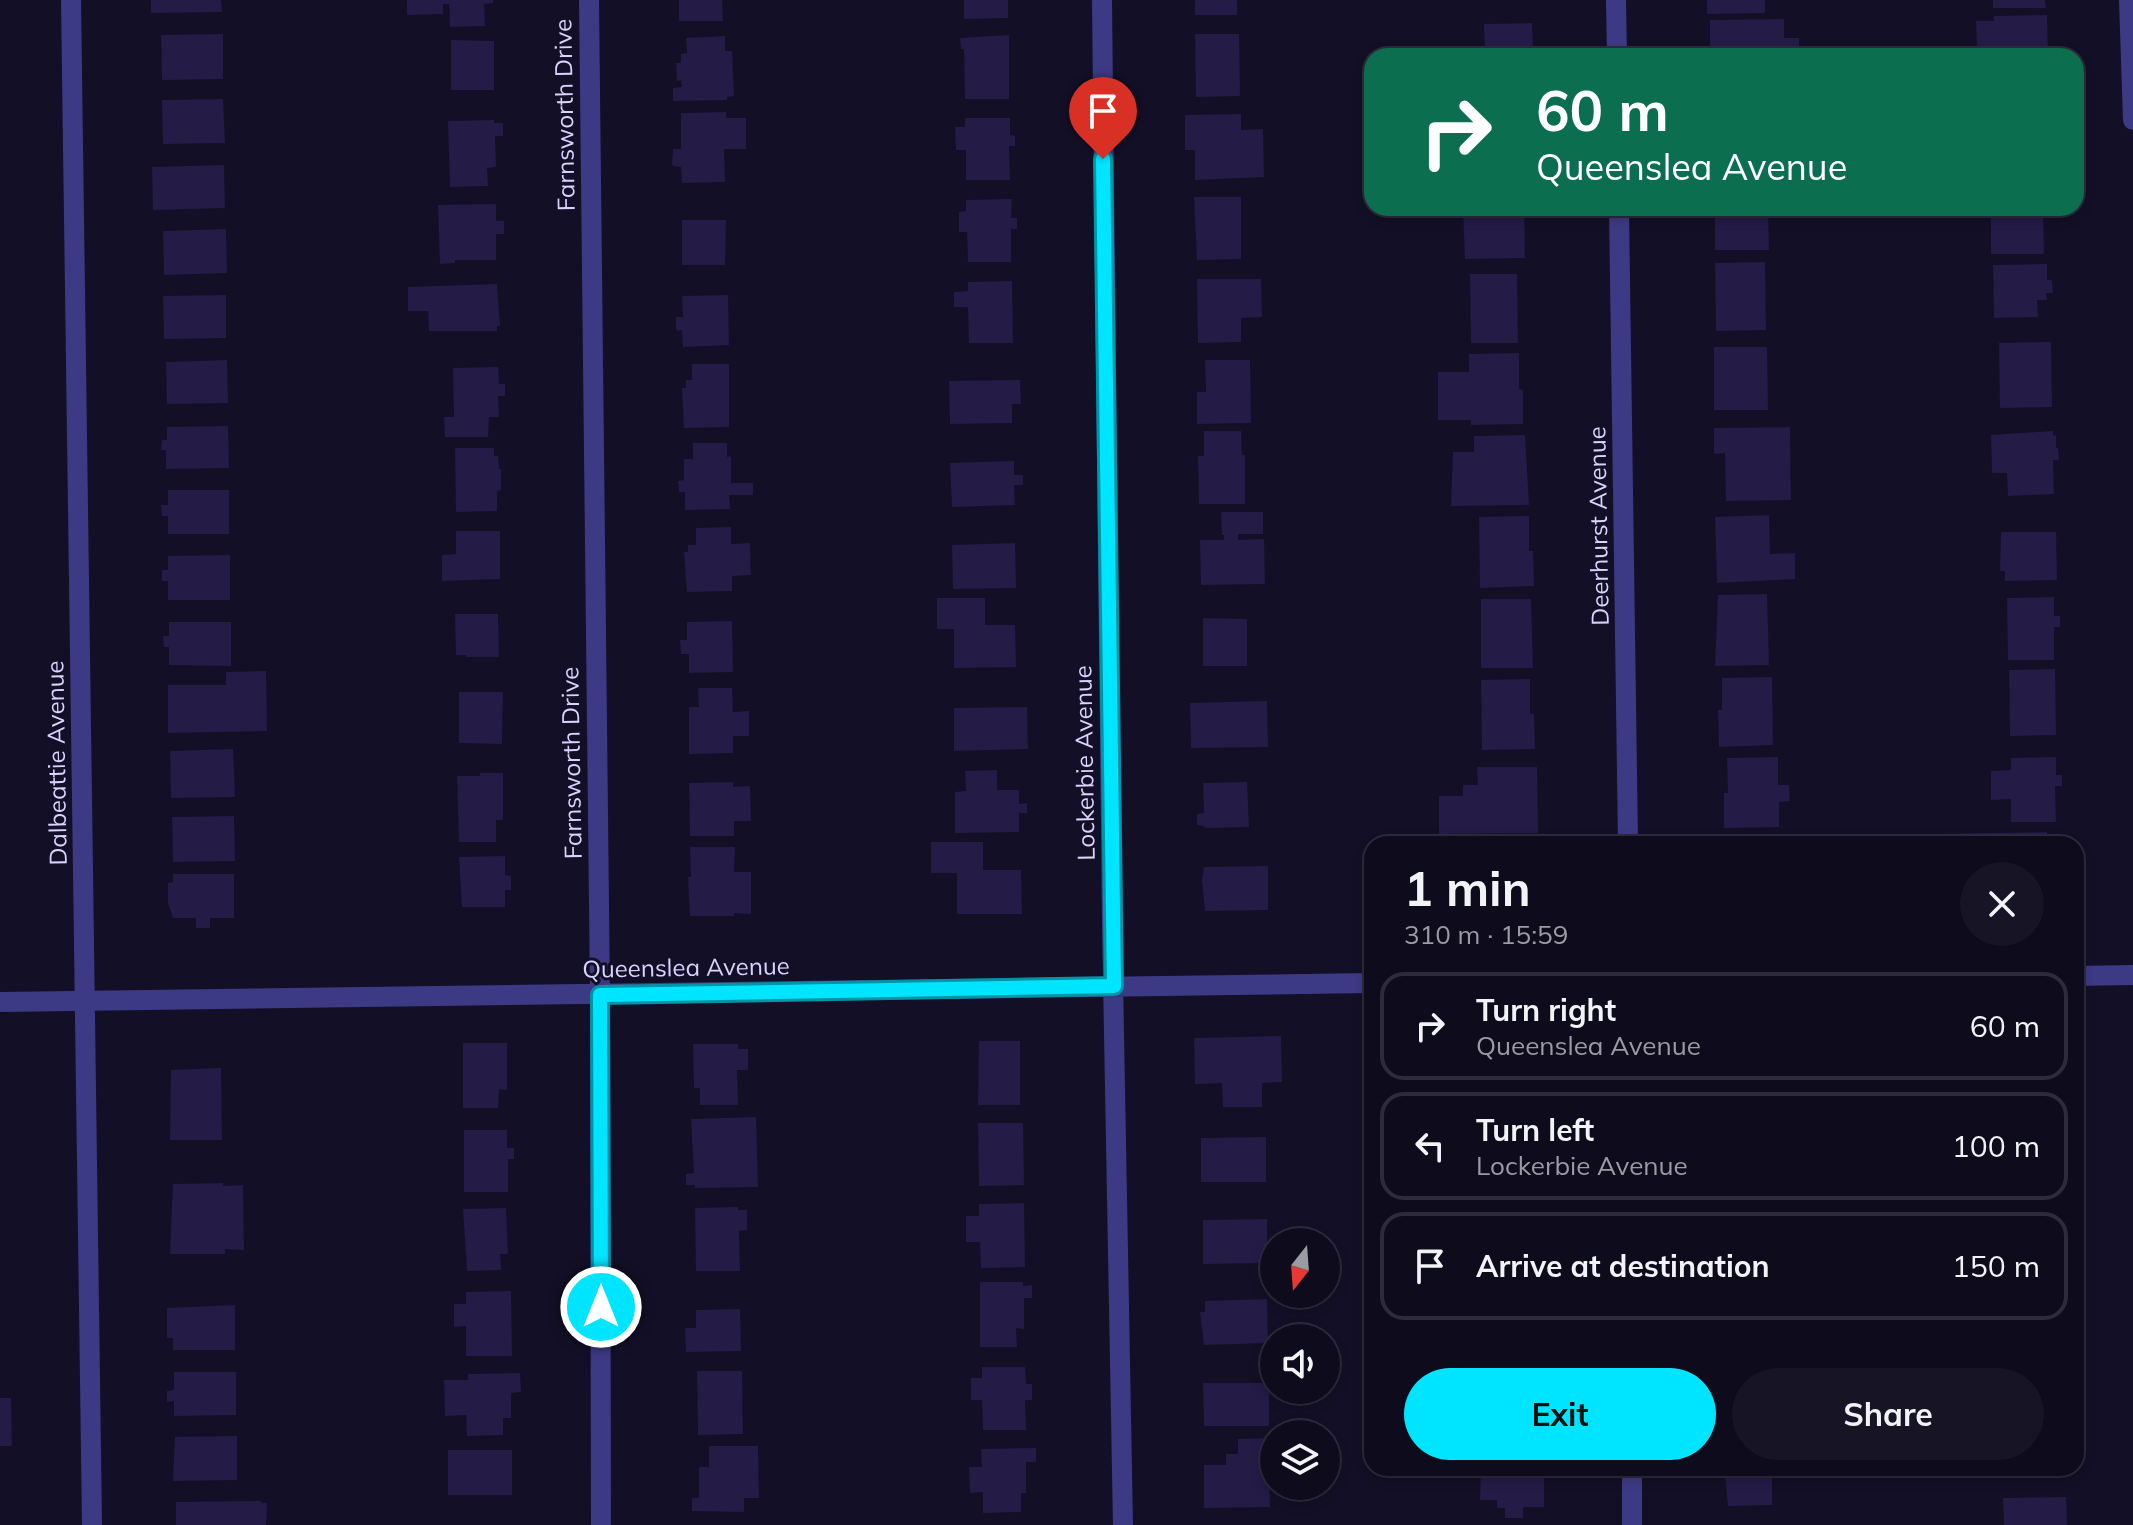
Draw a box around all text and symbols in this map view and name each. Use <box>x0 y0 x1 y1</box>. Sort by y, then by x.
street label: Farnsworth Drive <box>547 19 581 211</box>
text: 60 m <box>1536 75 1669 145</box>
pin <box>1069 77 1137 159</box>
icon: right <box>1404 80 1508 184</box>
icon: arrive <box>1081 89 1125 133</box>
text: Queenslea Avenue <box>1536 144 1847 189</box>
street label: Deerhurst Avenue <box>1581 426 1615 626</box>
street label: Dalbeattie Avenue <box>39 660 73 866</box>
street label: Lockerbie Avenue <box>1067 665 1101 861</box>
street label: Farnsworth Drive <box>554 667 588 859</box>
text: 1 min <box>1404 858 1531 918</box>
button: close <box>1960 862 2044 946</box>
text: 310 m · 15:59 <box>1404 918 1568 951</box>
street label: Queenslea Avenue <box>582 950 790 984</box>
text: Turn right <box>1476 991 1616 1029</box>
icon: right <box>1408 1004 1452 1048</box>
text: 60 m <box>1970 1007 2040 1045</box>
text: Queenslea Avenue <box>1476 1029 1701 1062</box>
text: Turn left <box>1476 1111 1594 1149</box>
icon: left <box>1408 1124 1452 1168</box>
text: 100 m <box>1952 1127 2040 1165</box>
text: Lockerbie Avenue <box>1476 1149 1688 1182</box>
north arrow <box>1260 1228 1340 1308</box>
map controls <box>1260 1228 1340 1500</box>
icon: arrive <box>1408 1244 1452 1288</box>
text: Arrive at destination <box>1476 1247 1770 1285</box>
text: 150 m <box>1952 1247 2040 1285</box>
position arrow <box>559 1265 643 1349</box>
button: sound <box>1260 1324 1340 1404</box>
button: Exit <box>1404 1368 1716 1460</box>
button: Share <box>1732 1368 2044 1460</box>
button: layers <box>1260 1420 1340 1500</box>

